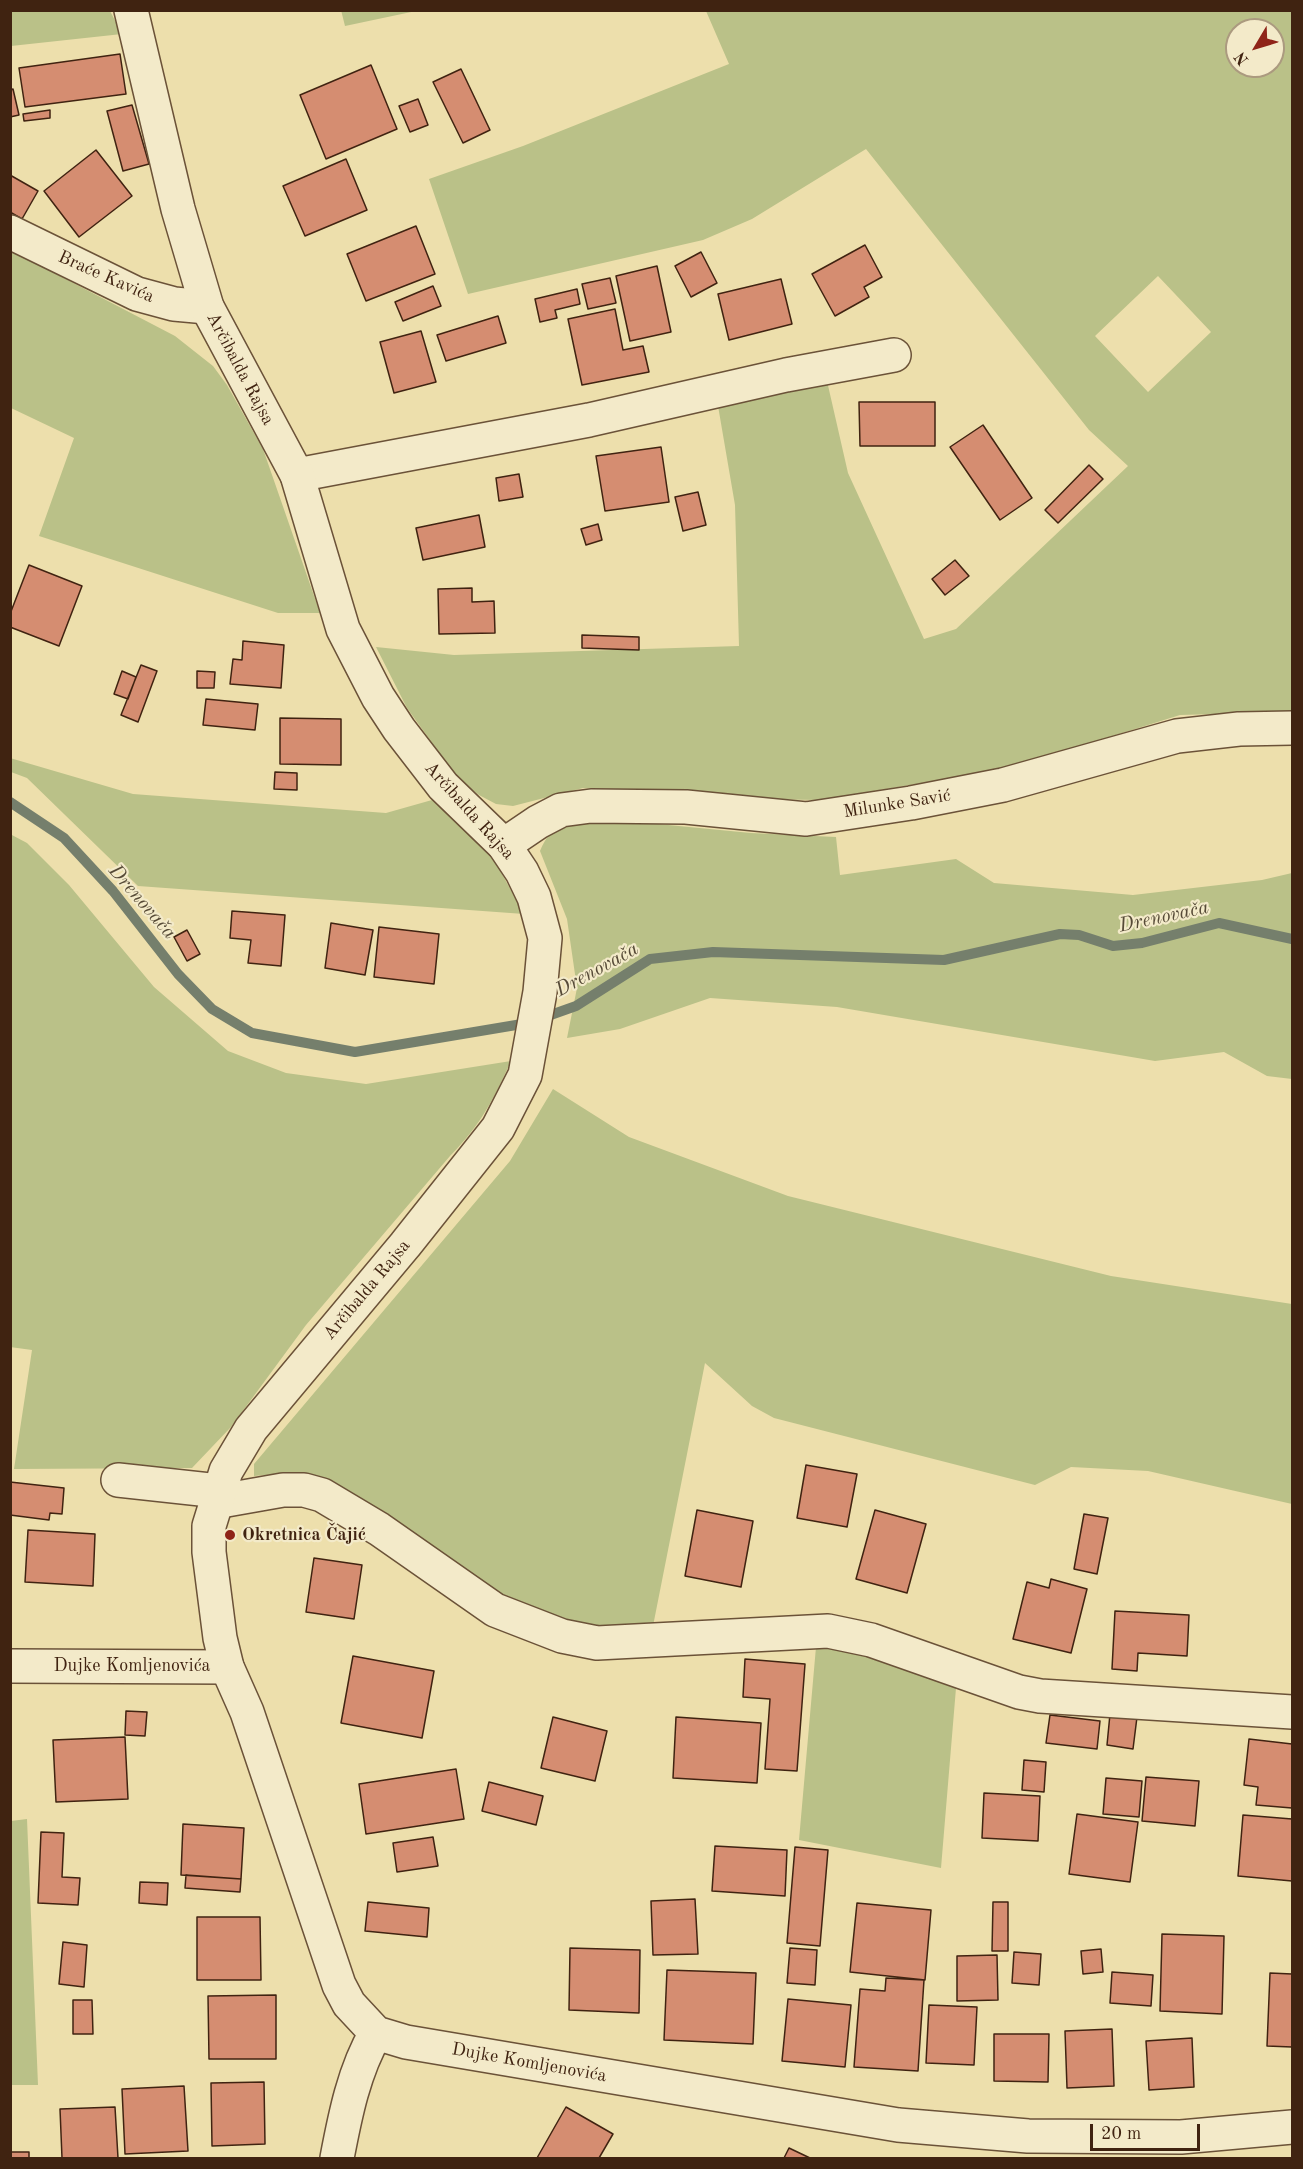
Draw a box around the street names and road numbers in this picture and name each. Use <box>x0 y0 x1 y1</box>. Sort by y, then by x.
street label: Braće Kavića <box>55 246 157 308</box>
street label: Arčibalda Rajsa <box>201 309 279 429</box>
street label: Arčibalda Rajsa <box>419 758 519 864</box>
street label: Milunke Savić <box>842 785 952 823</box>
street label: Arčibalda Rajsa <box>319 1235 415 1345</box>
street label: Dujke Komljenovića <box>54 1655 210 1677</box>
street label: Dujke Komljenovića <box>450 2039 608 2087</box>

